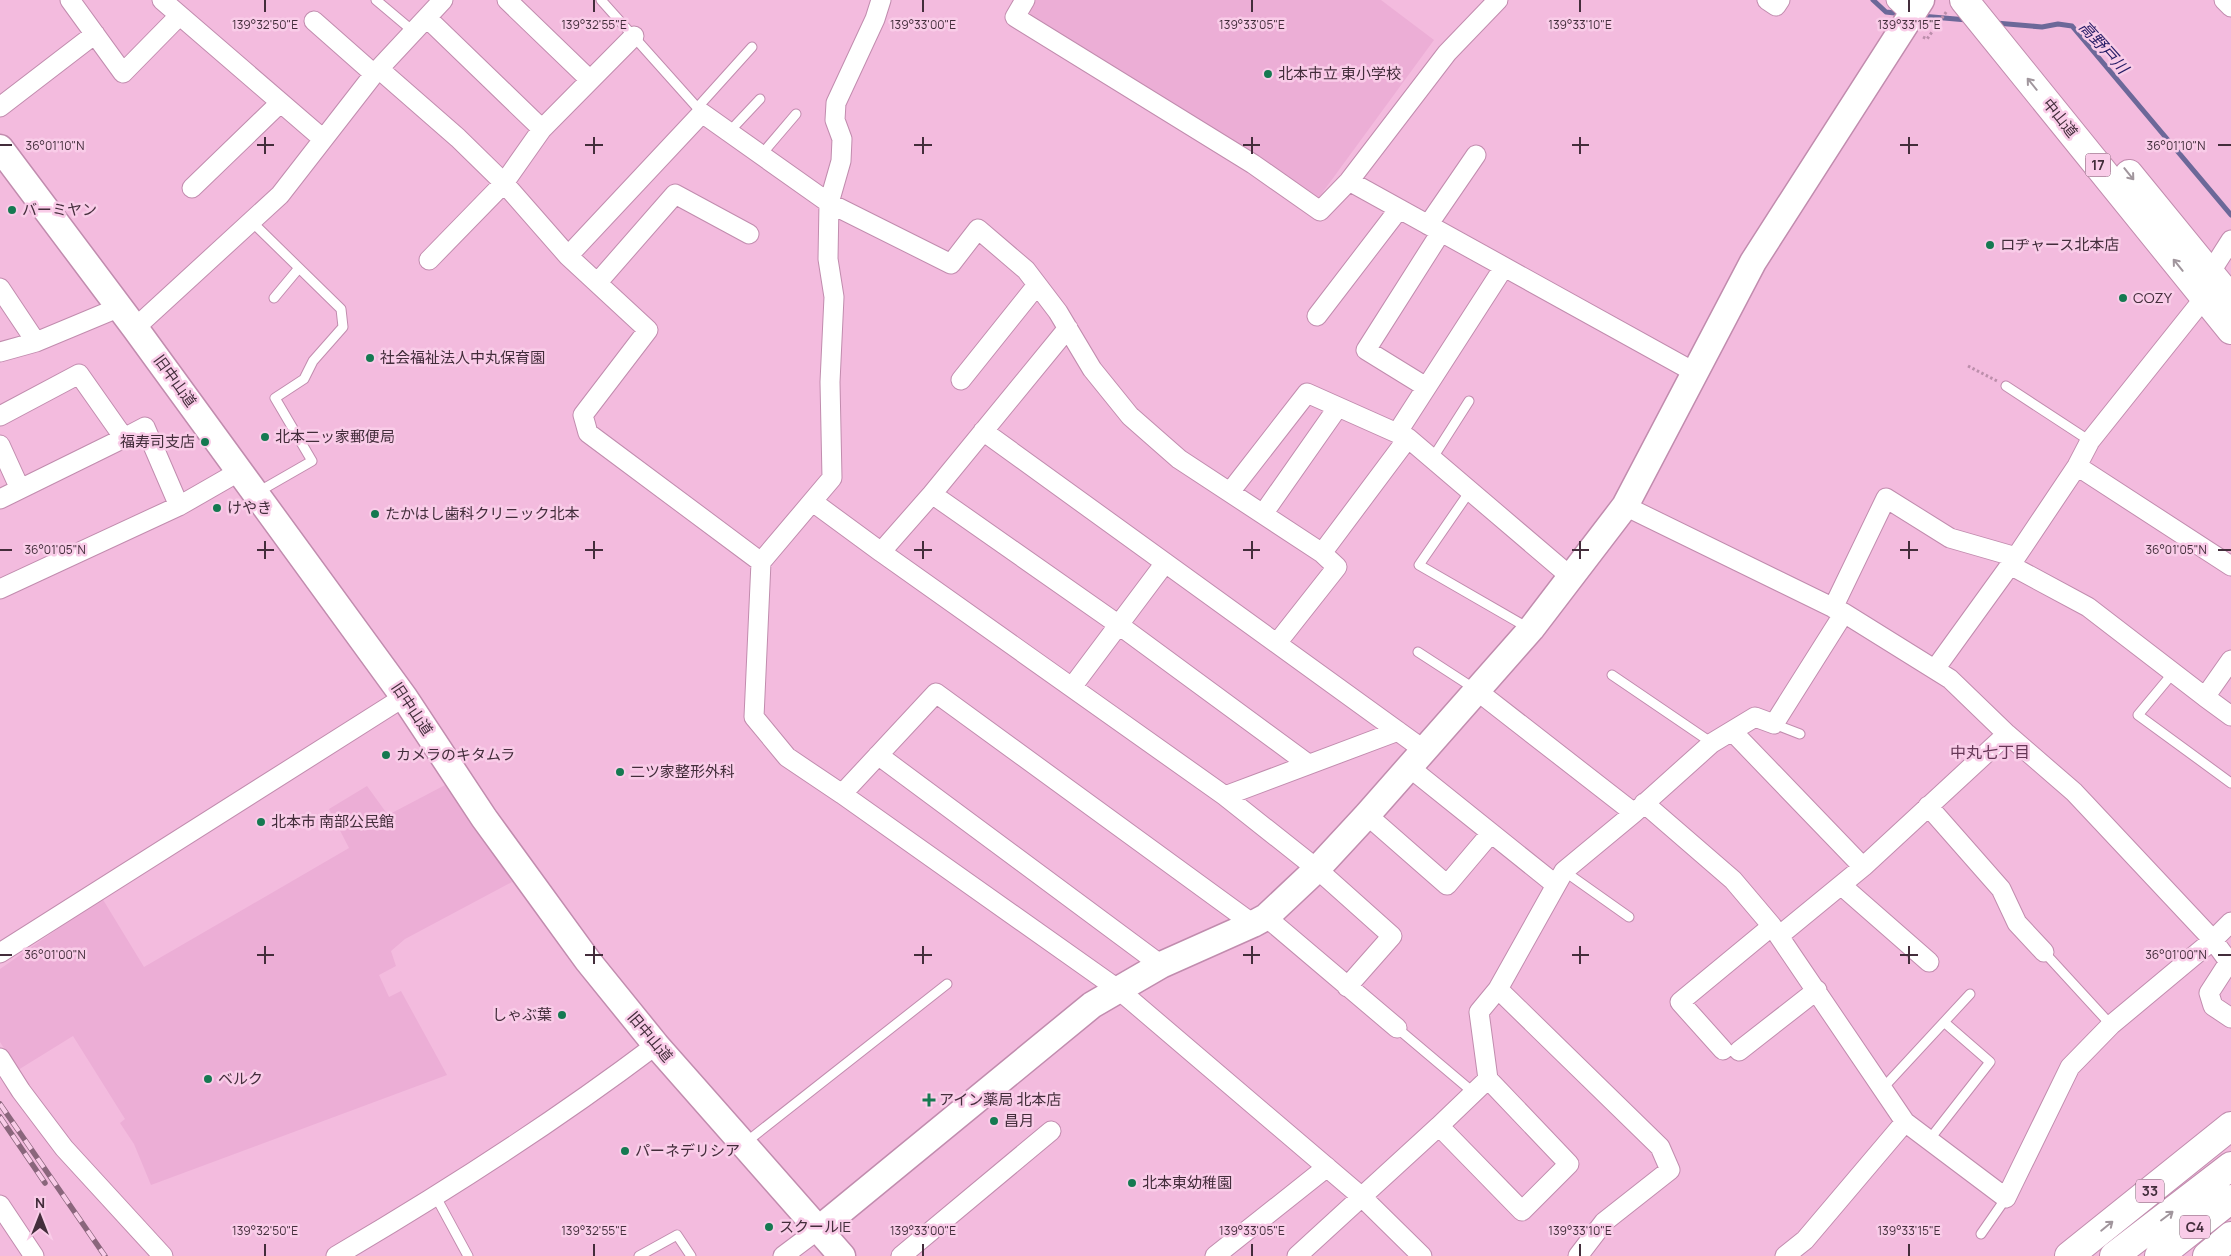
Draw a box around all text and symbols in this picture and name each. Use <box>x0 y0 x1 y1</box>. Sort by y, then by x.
text: 139°32'50"E <box>232 16 298 33</box>
text: 139°32'55"E <box>561 16 627 33</box>
text: 139°33'00"E <box>890 16 956 33</box>
text: 139°33'05"E <box>1219 16 1285 33</box>
text: 139°33'10"E <box>1548 16 1612 33</box>
text: 139°33'15"E <box>1877 16 1941 33</box>
water label: 高野戸川 <box>2074 16 2135 80</box>
place label: 北本市立 東小学校 <box>1278 63 1401 84</box>
marker: 北本市立 東小学校 <box>1262 68 1274 80</box>
one-way arrow <box>2027 78 2038 91</box>
street label: 中山道 <box>2038 94 2083 142</box>
text: 36°01'10"N <box>26 137 84 154</box>
text: 36°01'10"N <box>2147 137 2205 154</box>
road number: 17 <box>2086 154 2110 176</box>
one-way arrow <box>2124 167 2135 180</box>
place label: バーミヤン <box>22 199 97 220</box>
marker: バーミヤン <box>6 204 18 216</box>
place label: ロヂャース北本店 <box>2000 234 2119 255</box>
marker: ロヂャース北本店 <box>1984 239 1996 251</box>
one-way arrow <box>2173 258 2184 271</box>
place label: COZY <box>2133 287 2173 308</box>
marker: COZY <box>2117 292 2129 304</box>
place label: 社会福祉法人中丸保育園 <box>380 347 545 368</box>
street label: 旧中山道 <box>149 350 202 411</box>
marker: 社会福祉法人中丸保育園 <box>364 352 376 364</box>
place label: 北本二ッ家郵便局 <box>275 426 395 447</box>
place label: 福寿司支店 <box>120 431 195 452</box>
marker: 北本二ッ家郵便局 <box>259 431 271 443</box>
marker: 福寿司支店 <box>199 436 211 448</box>
place label: けやき <box>227 497 272 518</box>
marker: けやき <box>211 502 223 514</box>
place label: たかはし歯科クリニック北本 <box>385 503 579 524</box>
marker: たかはし歯科クリニック北本 <box>369 508 381 520</box>
text: 36°01'05"N <box>24 541 86 558</box>
text: 36°01'05"N <box>2145 541 2207 558</box>
street label: 旧中山道 <box>387 678 438 739</box>
district label: 中丸七丁目 <box>1950 741 2030 763</box>
place label: カメラのキタムラ <box>396 744 515 765</box>
marker: カメラのキタムラ <box>380 749 392 761</box>
place label: 二ツ家整形外科 <box>630 761 735 782</box>
marker: 二ツ家整形外科 <box>614 766 626 778</box>
place label: 北本市 南部公民館 <box>271 811 394 832</box>
marker: 北本市 南部公民館 <box>255 816 267 828</box>
text: 36°01'00"N <box>24 946 86 963</box>
text: 36°01'00"N <box>2145 946 2207 963</box>
place label: しゃぶ葉 <box>492 1004 552 1025</box>
street label: 旧中山道 <box>623 1007 678 1066</box>
marker: しゃぶ葉 <box>556 1009 568 1021</box>
place label: ベルク <box>218 1068 263 1089</box>
marker: ベルク <box>202 1073 214 1085</box>
place label: アイン薬局 北本店 <box>939 1089 1061 1110</box>
marker: アイン薬局 北本店 <box>923 1094 935 1106</box>
place label: 昌月 <box>1004 1110 1034 1131</box>
marker: 昌月 <box>988 1115 1000 1127</box>
place label: パーネデリシア <box>635 1140 740 1161</box>
marker: パーネデリシア <box>619 1145 631 1157</box>
place label: 北本東幼稚園 <box>1142 1172 1232 1193</box>
marker: 北本東幼稚園 <box>1126 1177 1138 1189</box>
road number: 33 <box>2136 1180 2164 1202</box>
north arrow <box>15 1191 65 1241</box>
text: N <box>35 1193 45 1212</box>
one-way arrow <box>2160 1210 2173 1221</box>
place label: スクールIE <box>779 1216 851 1237</box>
road number: C4 <box>2180 1216 2210 1238</box>
one-way arrow <box>2100 1220 2113 1231</box>
marker: スクールIE <box>763 1221 775 1233</box>
text: 139°32'50"E <box>232 1222 298 1239</box>
text: 139°32'55"E <box>561 1222 627 1239</box>
text: 139°33'00"E <box>890 1222 956 1239</box>
text: 139°33'05"E <box>1219 1222 1285 1239</box>
text: 139°33'10"E <box>1548 1222 1612 1239</box>
text: 139°33'15"E <box>1877 1222 1941 1239</box>

